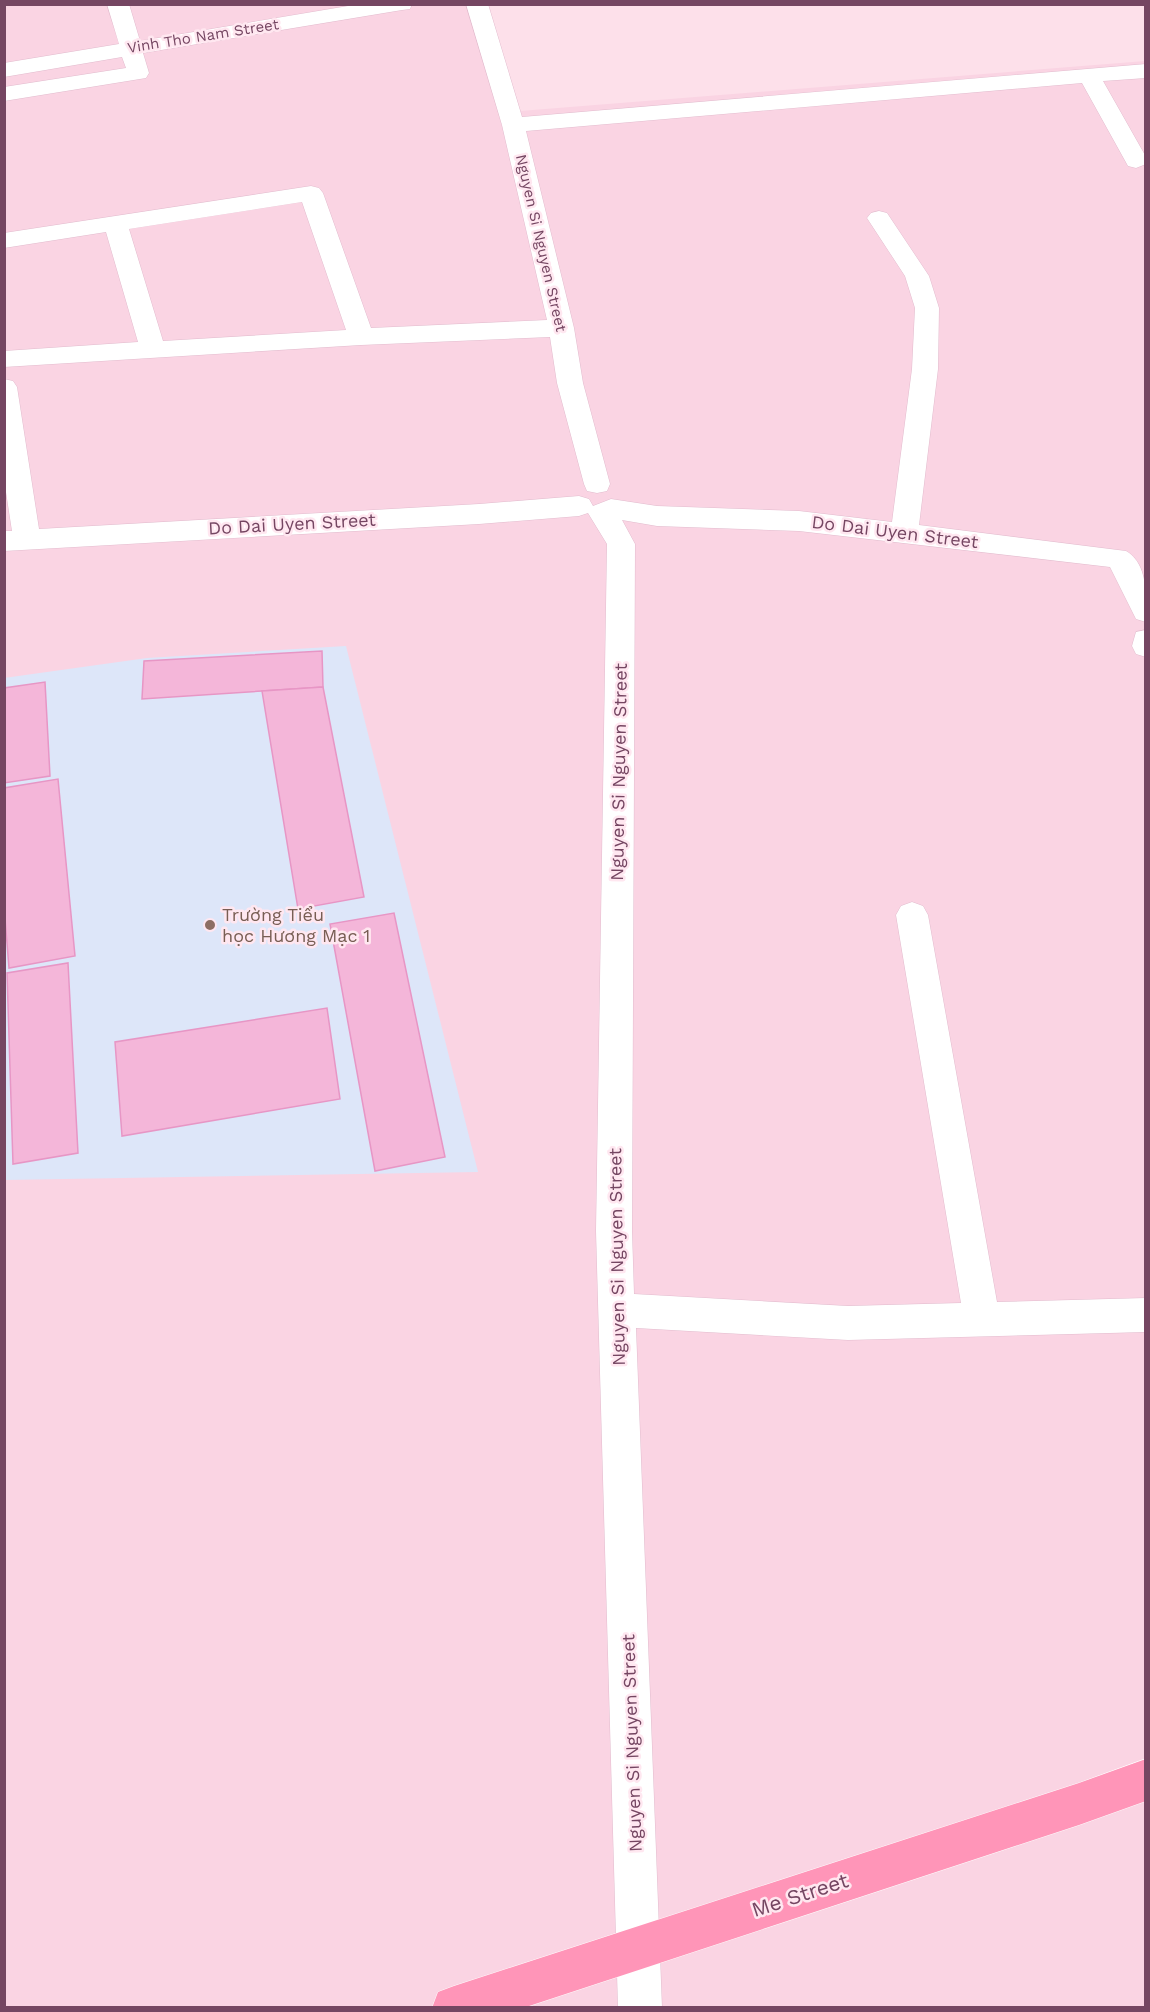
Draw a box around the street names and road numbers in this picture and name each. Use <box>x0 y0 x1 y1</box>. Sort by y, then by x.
street label: Vinh Tho Nam Street <box>126 15 281 57</box>
street label: Nguyen Si Nguyen Street <box>512 153 570 334</box>
street label: Do Dai Uyen Street <box>208 509 377 538</box>
street label: Do Dai Uyen Street <box>810 511 980 552</box>
street label: Nguyen Si Nguyen Street <box>606 662 631 881</box>
street label: Nguyen Si Nguyen Street <box>604 1147 629 1366</box>
street label: Nguyen Si Nguyen Street <box>617 1633 646 1852</box>
street label: Me Street <box>748 1867 852 1922</box>

